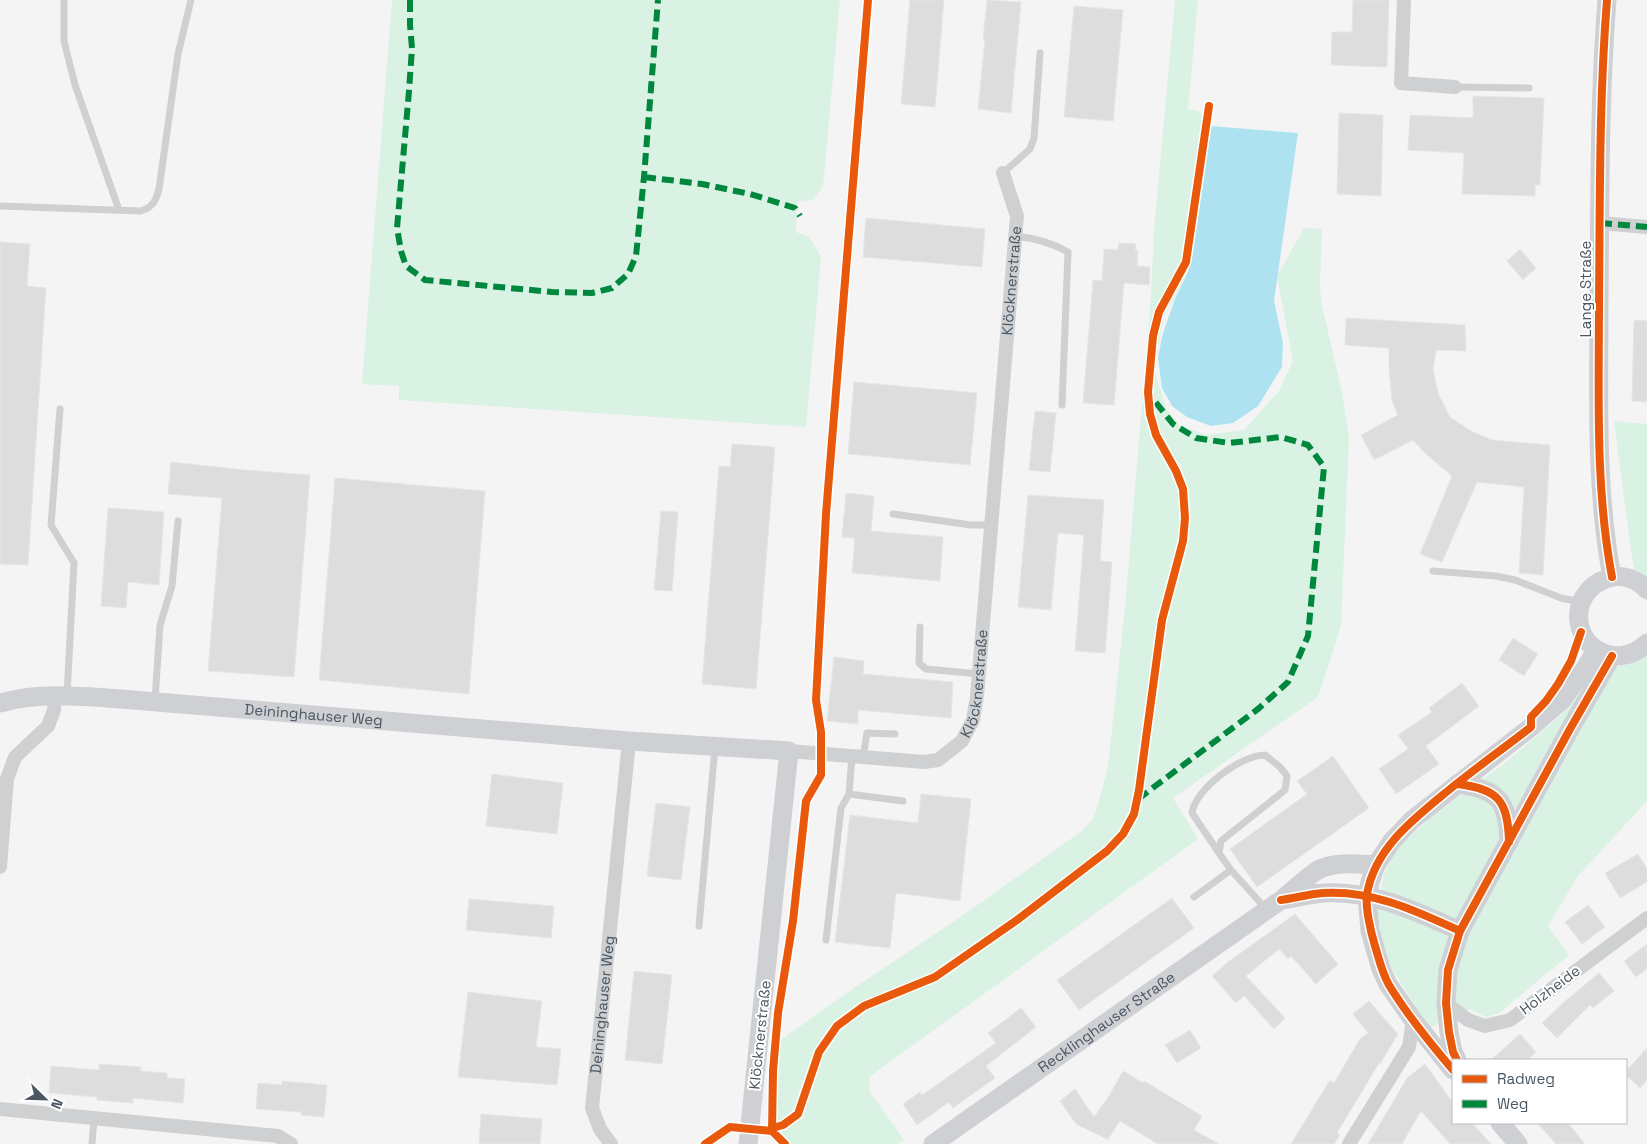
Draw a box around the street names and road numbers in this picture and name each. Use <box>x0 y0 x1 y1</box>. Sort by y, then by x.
street label: Klöcknerstraße <box>997 225 1025 336</box>
street label: Lange Straße <box>1576 240 1595 337</box>
street label: Klöcknerstraße <box>955 629 992 741</box>
street label: Deininghauser Weg <box>244 699 384 730</box>
street label: Deininghauser Weg <box>586 935 618 1075</box>
street label: Holzheide <box>1516 961 1584 1019</box>
street label: Recklinghauser Straße <box>1034 967 1179 1077</box>
street label: Klöcknerstraße <box>744 979 775 1090</box>

